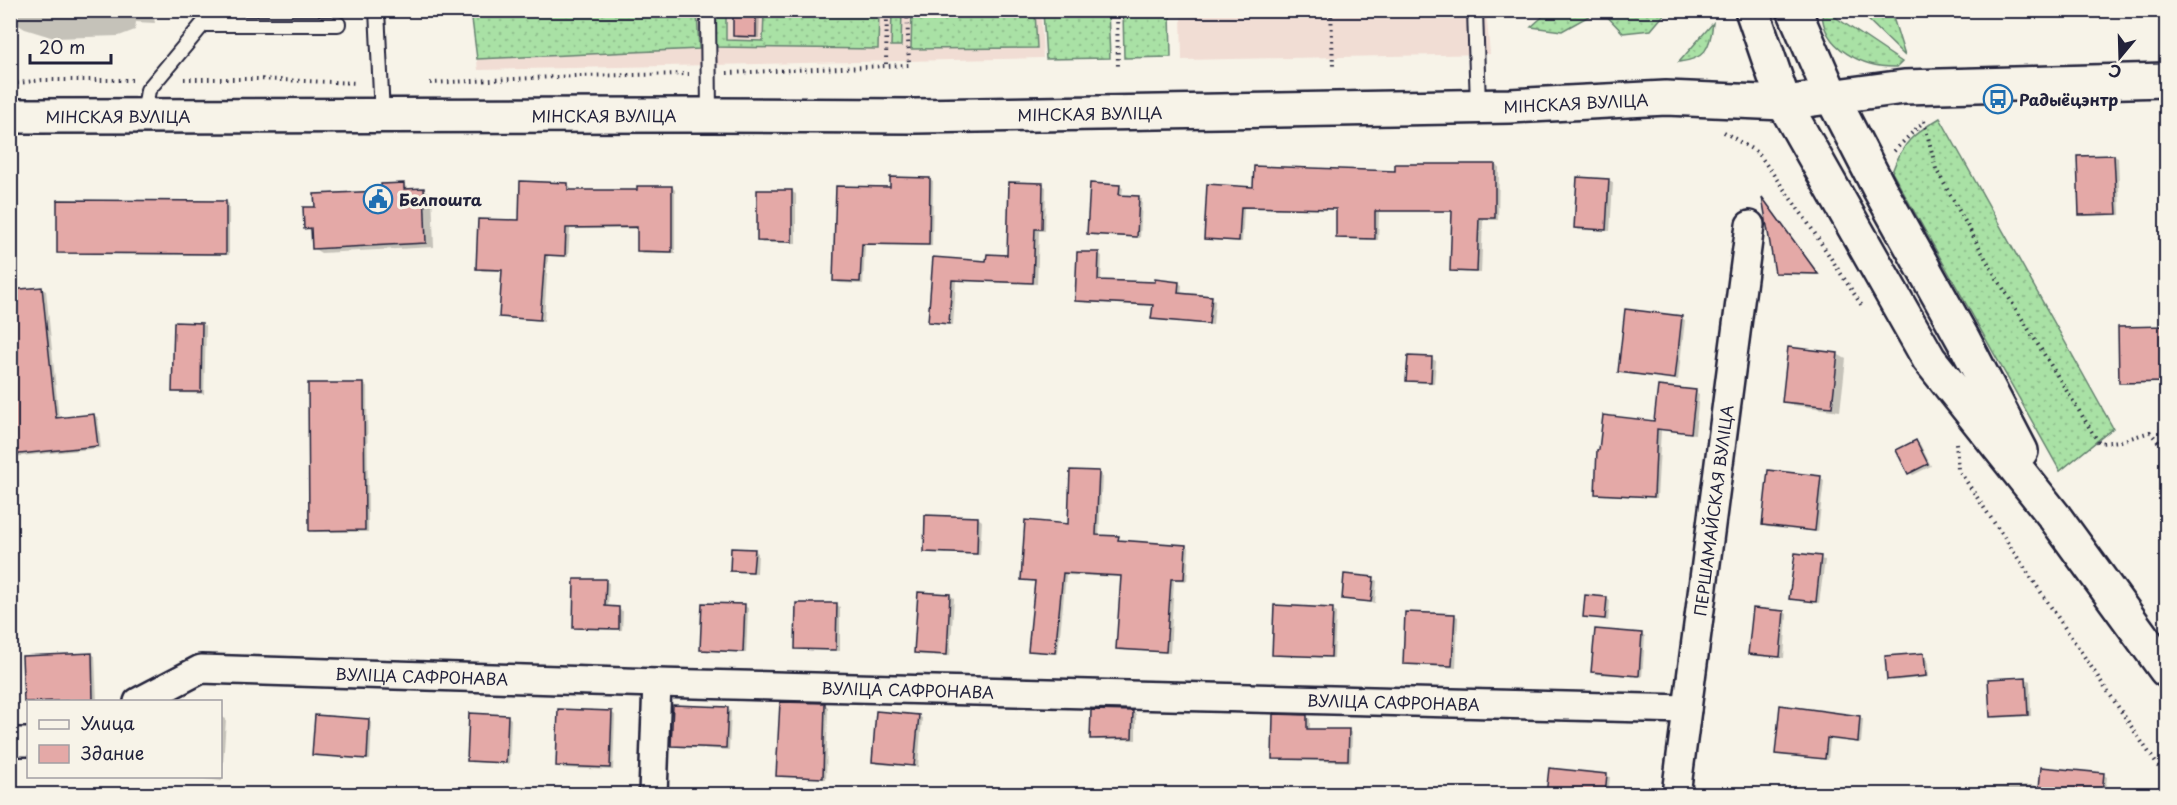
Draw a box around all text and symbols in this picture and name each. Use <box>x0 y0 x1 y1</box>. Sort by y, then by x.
scale bar <box>30 27 111 65</box>
north arrow <box>2090 27 2150 87</box>
text: 20 m <box>39 33 85 60</box>
text: С <box>2105 59 2124 85</box>
bus stop icon: Радыёцэнтр <box>1982 83 2014 115</box>
street label: МІНСКАЯ ВУЛІЦА <box>1503 87 1649 118</box>
place label: Радыёцэнтр <box>2019 87 2118 111</box>
street label: МІНСКАЯ ВУЛІЦА <box>1017 100 1163 126</box>
street label: МІНСКАЯ ВУЛІЦА <box>531 103 677 127</box>
street label: МІНСКАЯ ВУЛІЦА <box>45 104 191 128</box>
public building icon: Белпошта <box>362 183 394 215</box>
place label: Белпошта <box>399 187 482 211</box>
street label: ПЕРШАМАЙСКАЯ ВУЛІЦА <box>1687 403 1738 617</box>
street label: ВУЛІЦА САФРОНАВА <box>335 661 509 690</box>
street label: ВУЛІЦА САФРОНАВА <box>821 675 994 704</box>
street label: ВУЛІЦА САФРОНАВА <box>1307 687 1480 716</box>
legend <box>27 700 222 778</box>
text: Улица <box>81 709 135 736</box>
text: Здание <box>81 739 144 766</box>

